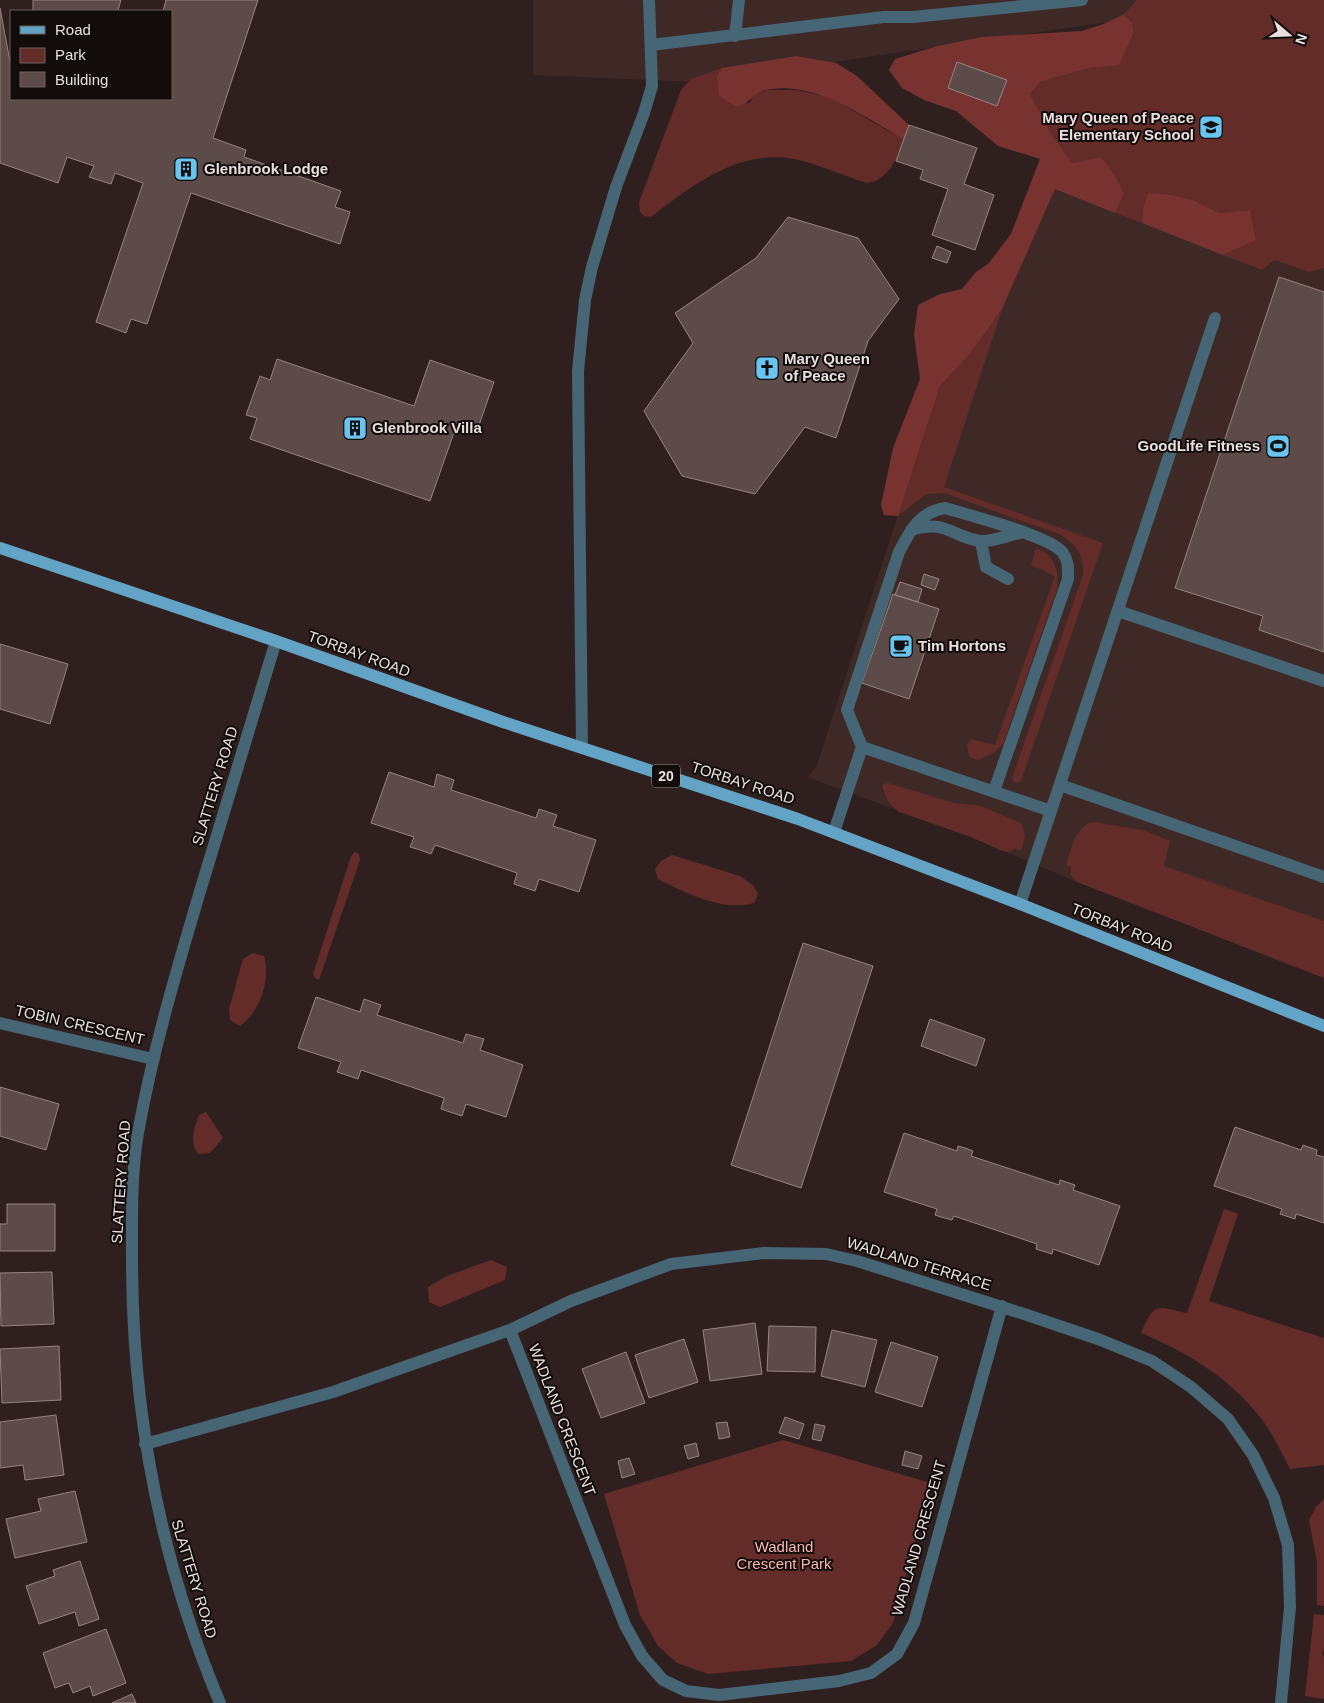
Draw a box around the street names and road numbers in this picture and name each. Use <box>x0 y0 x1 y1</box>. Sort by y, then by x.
street label: TORBAY ROAD <box>306 627 413 680</box>
street label: SLATTERY ROAD <box>188 724 241 847</box>
street label: TORBAY ROAD <box>689 758 797 807</box>
road number: 20 <box>652 764 680 788</box>
street label: TORBAY ROAD <box>1069 900 1175 956</box>
street label: TOBIN CRESCENT <box>14 1001 146 1048</box>
street label: SLATTERY ROAD <box>108 1120 133 1244</box>
street label: WADLAND TERRACE <box>845 1233 993 1294</box>
street label: WADLAND CRESCENT <box>526 1342 599 1498</box>
street label: WADLAND CRESCENT <box>888 1458 949 1618</box>
street label: SLATTERY ROAD <box>168 1517 221 1640</box>

